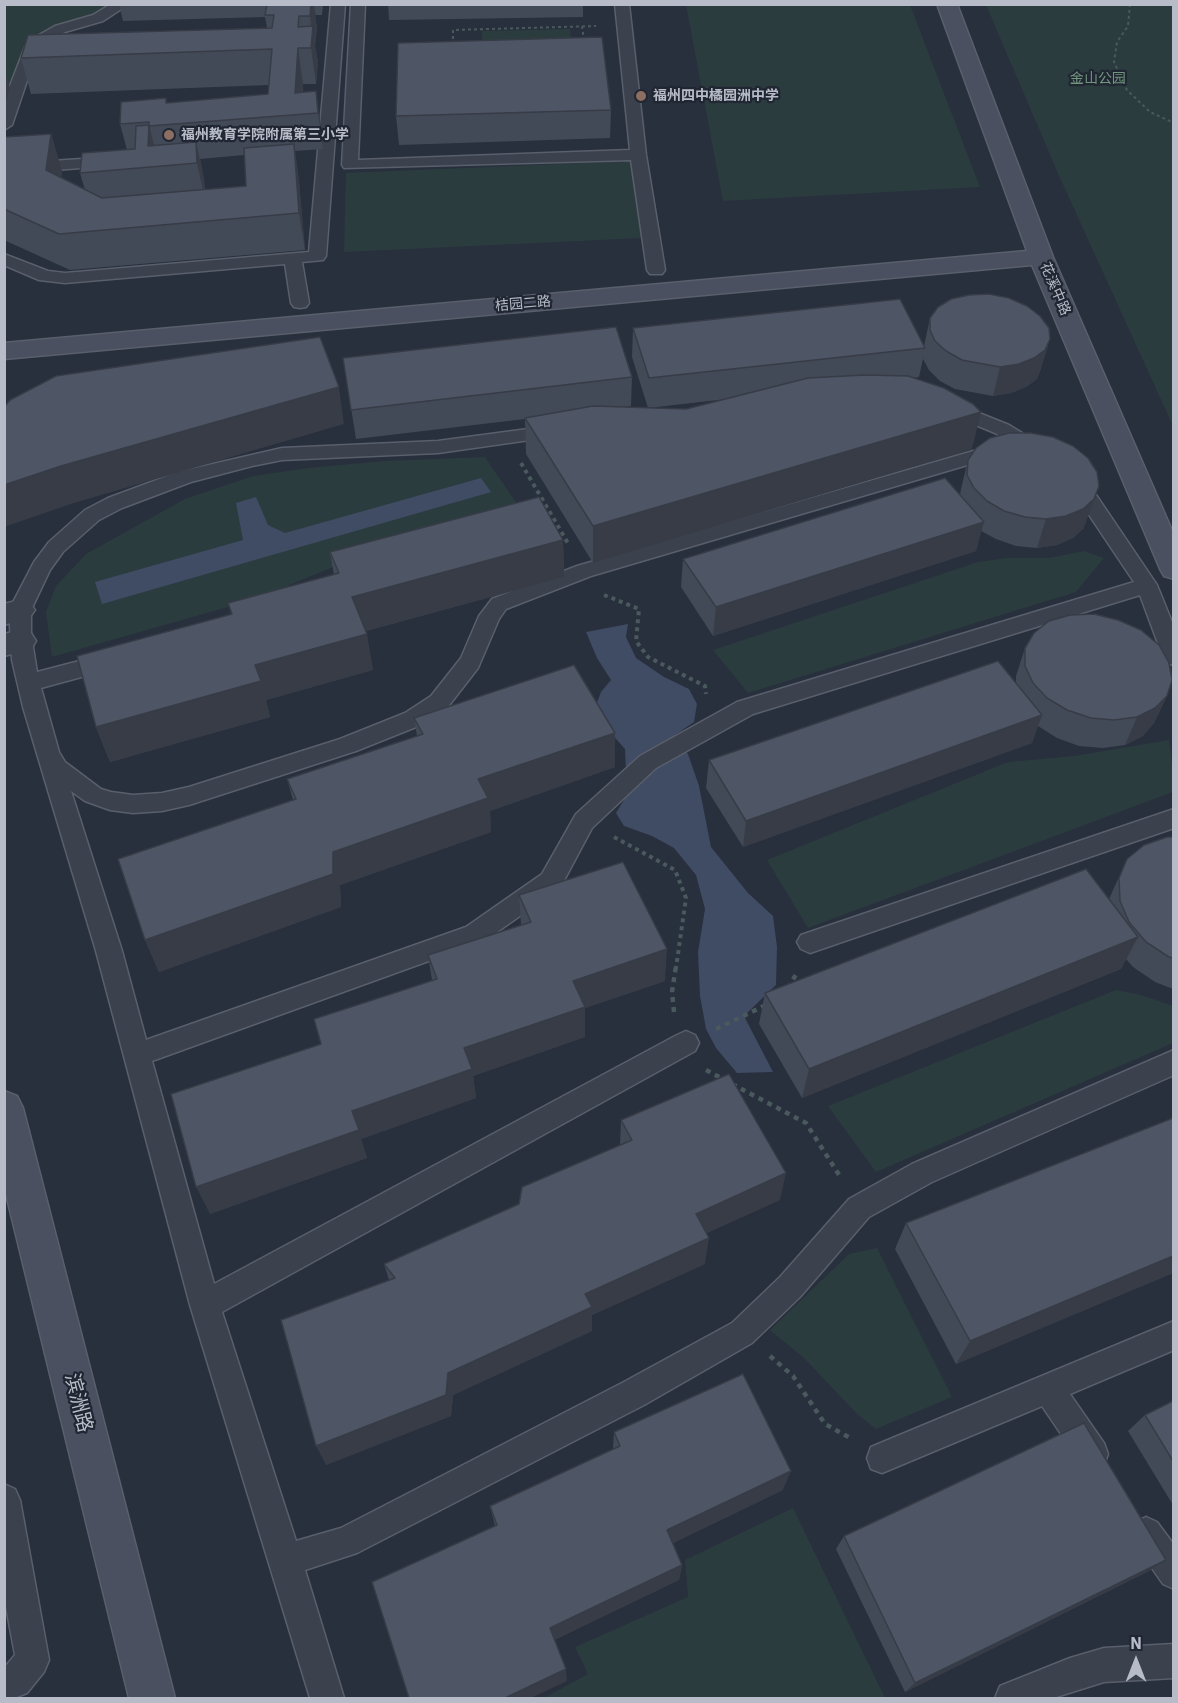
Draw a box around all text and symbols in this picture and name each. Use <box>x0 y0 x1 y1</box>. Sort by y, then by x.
park label: 金山公园 <box>1070 71 1126 87</box>
place label: 福州四中橘园洲中学 <box>653 88 779 104</box>
marker: 福州四中橘园洲中学 <box>634 89 648 103</box>
place label: 福州教育学院附属第三小学 <box>181 127 349 143</box>
marker: 福州教育学院附属第三小学 <box>162 128 176 142</box>
street label: 花溪中路 <box>1036 260 1074 318</box>
street label: 桔园二路 <box>494 293 552 315</box>
street label: 滨洲路 <box>59 1371 97 1435</box>
north arrow <box>1106 1631 1166 1691</box>
text: N <box>1130 1633 1142 1653</box>

